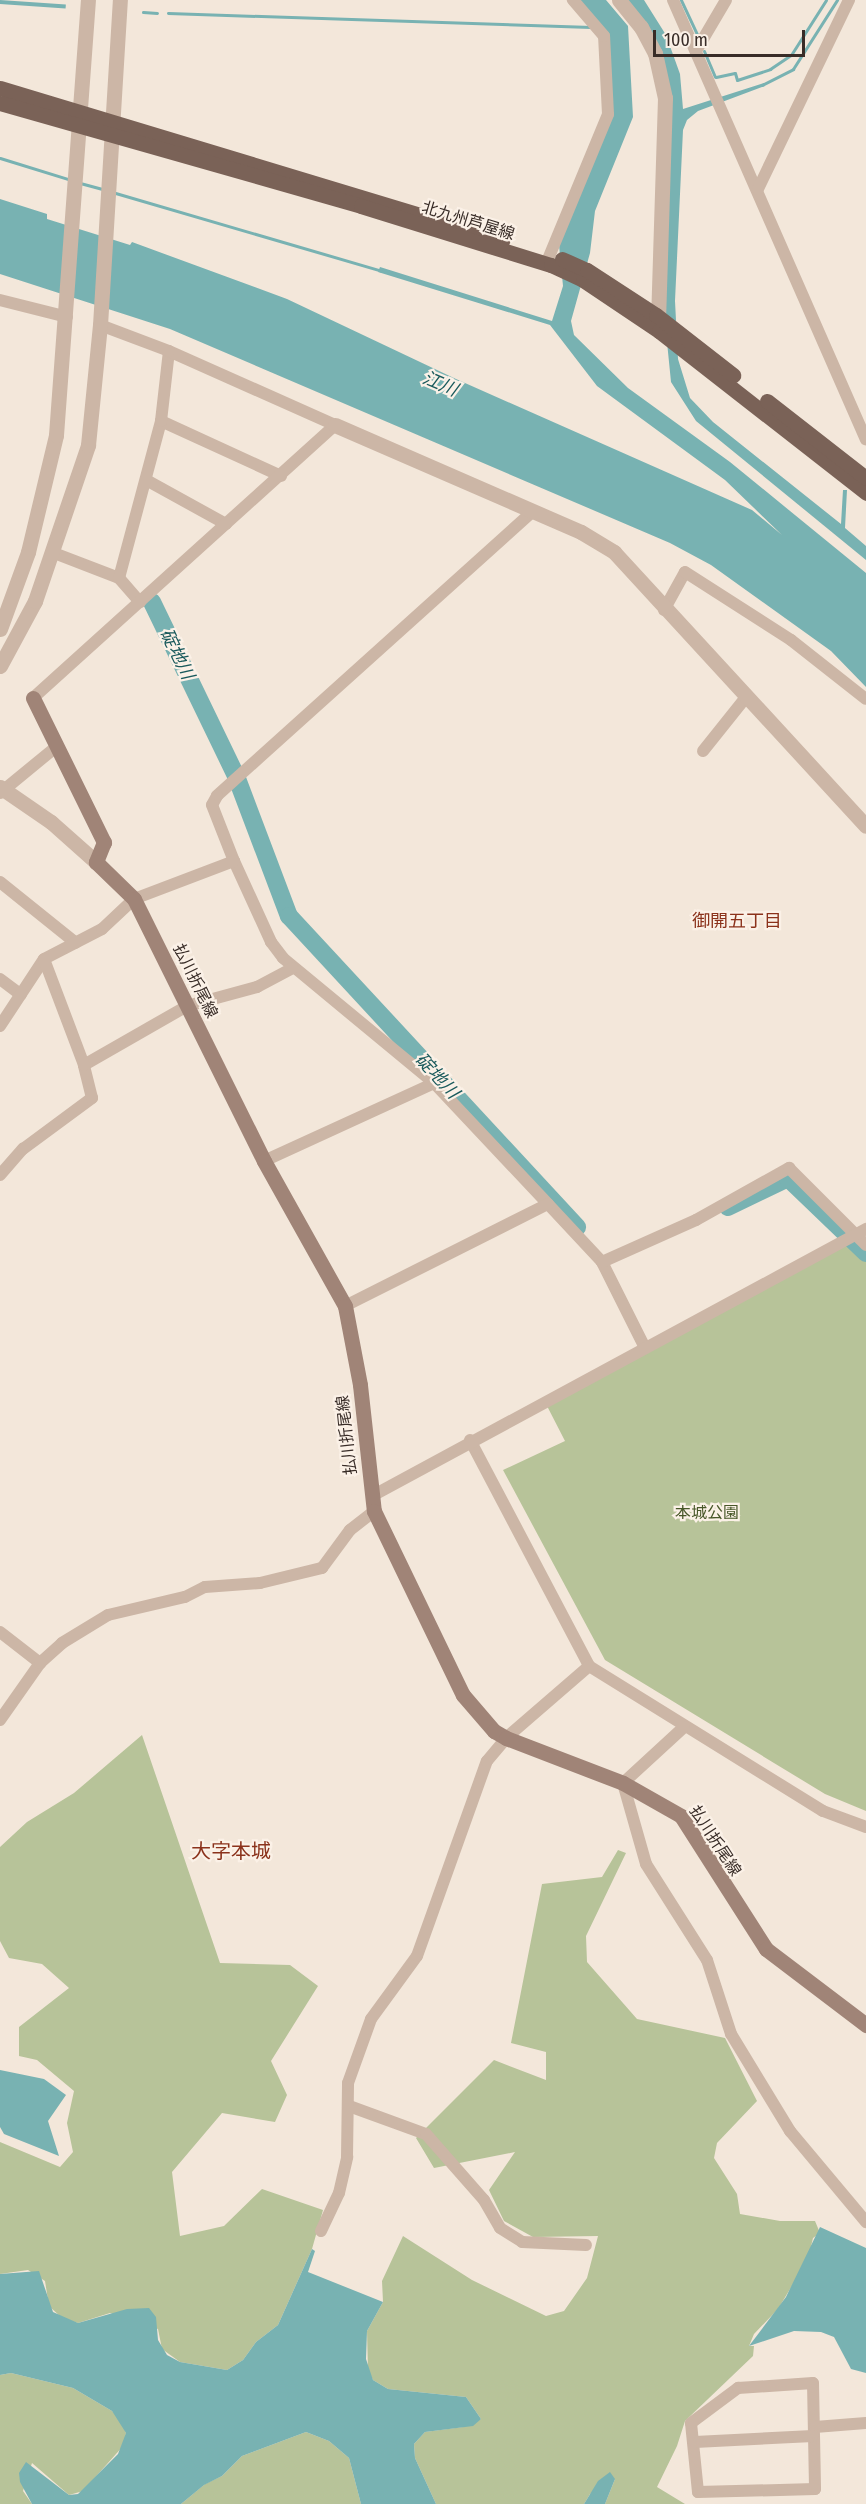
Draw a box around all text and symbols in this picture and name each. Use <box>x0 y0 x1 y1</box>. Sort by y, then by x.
scale bar <box>656 18 808 56</box>
text: 100 m <box>664 29 708 51</box>
street label: 北九州芦屋線 <box>419 198 517 244</box>
water label: 江川 <box>419 367 461 401</box>
water label: 碇地川 <box>155 625 199 683</box>
district label: 御開五丁目 <box>692 910 782 932</box>
street label: 払川折尾線 <box>169 941 221 1021</box>
water label: 碇地川 <box>411 1049 463 1103</box>
street label: 払川折尾線 <box>333 1394 361 1476</box>
park label: 本城公園 <box>675 1503 739 1523</box>
street label: 払川折尾線 <box>685 1802 745 1880</box>
district label: 大字本城 <box>191 1839 271 1863</box>

